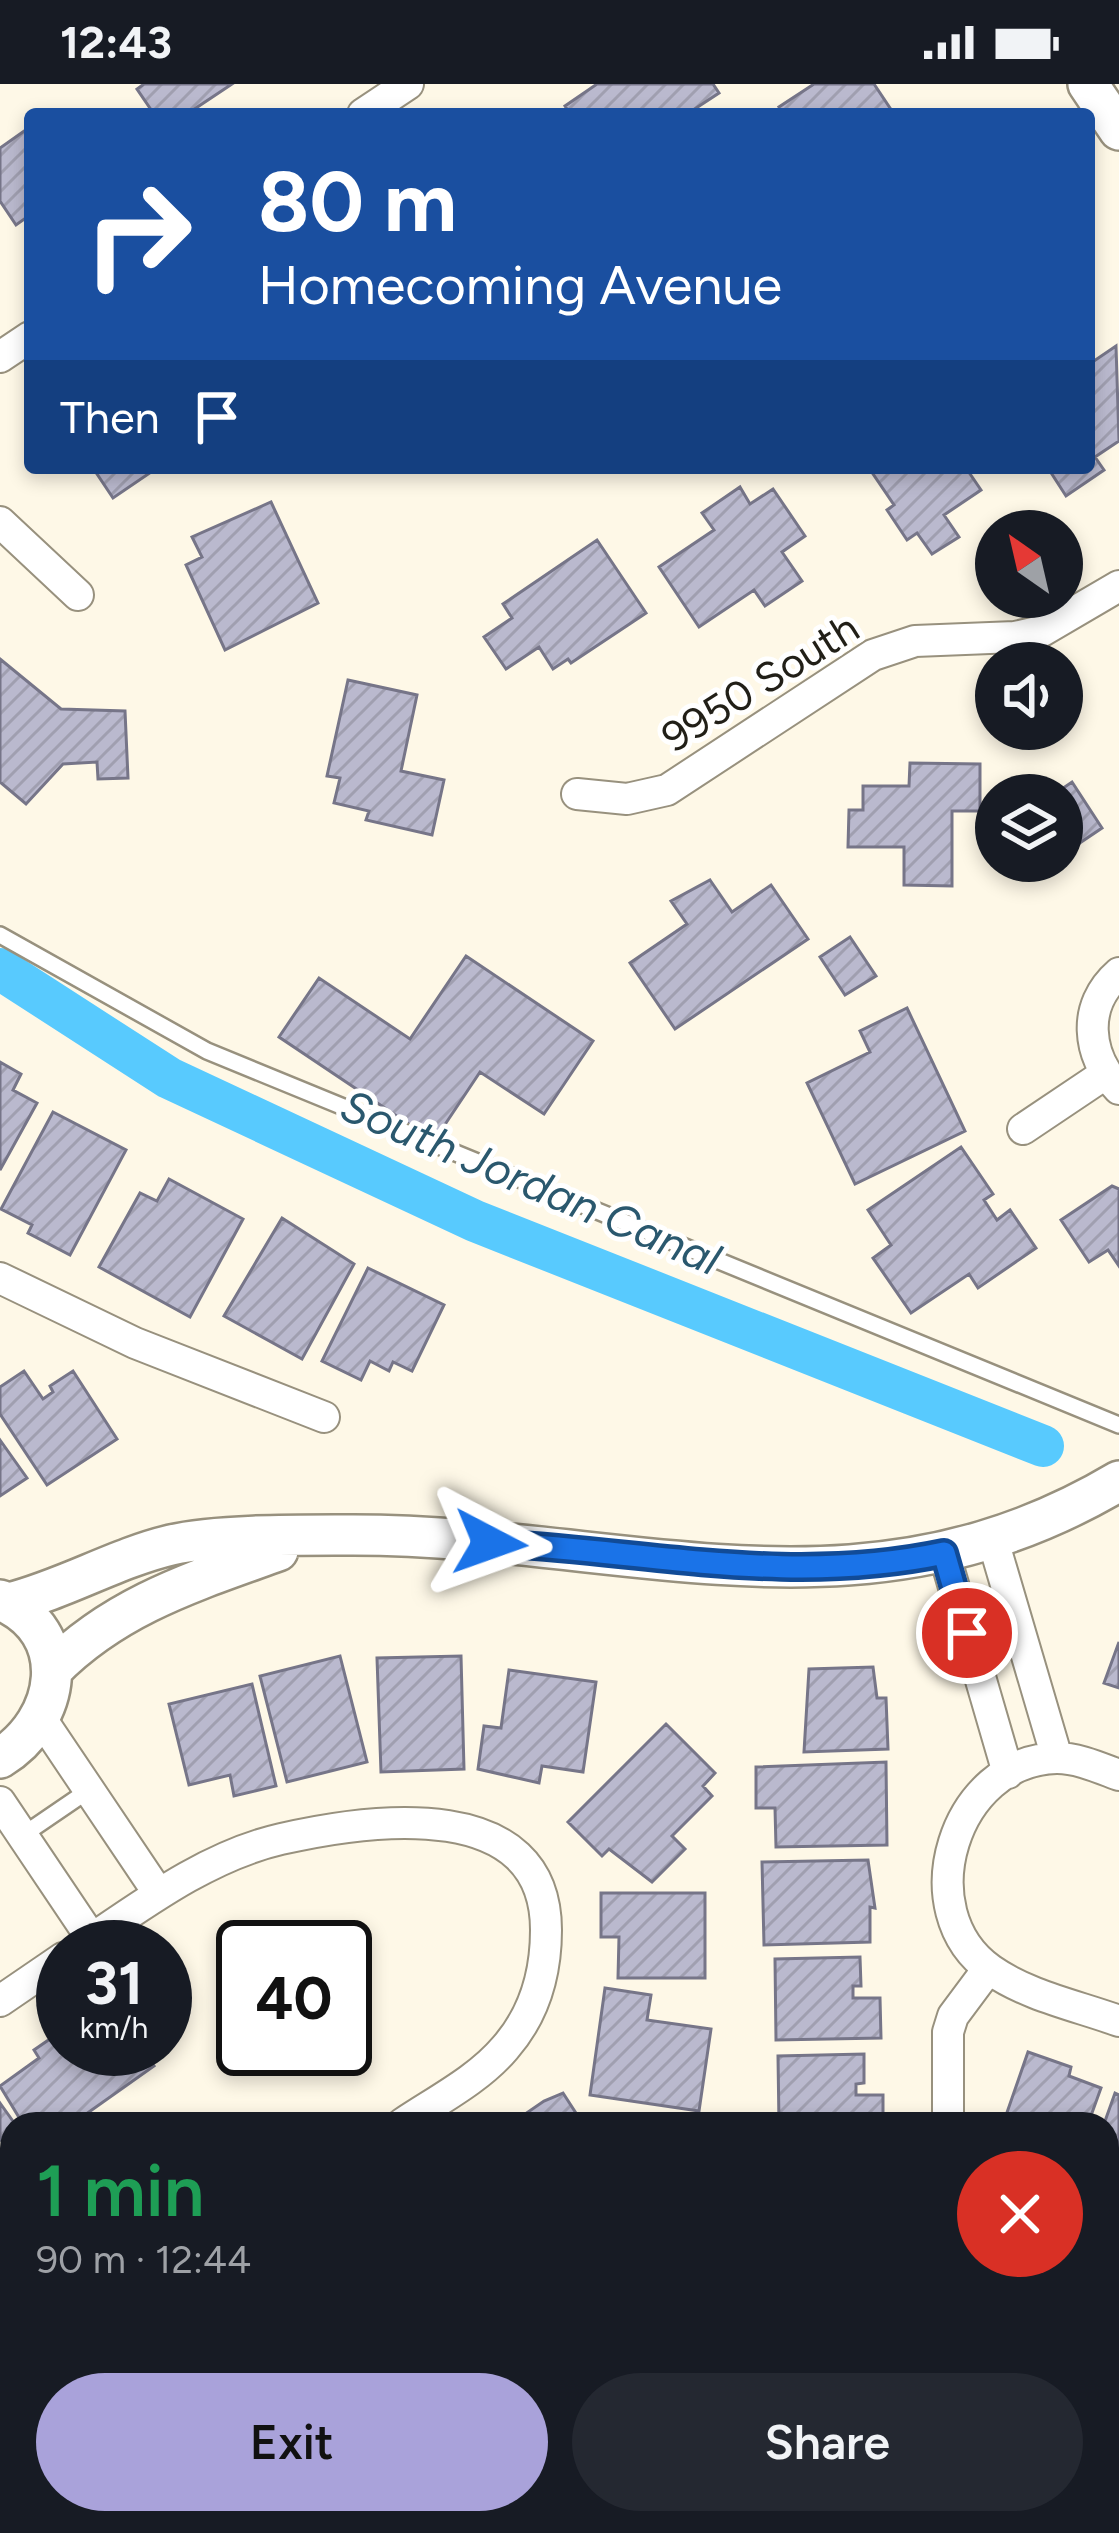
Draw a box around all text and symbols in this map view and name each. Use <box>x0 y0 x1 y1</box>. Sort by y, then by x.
text: 12:43 <box>60 15 172 69</box>
text: 80 m <box>258 151 457 252</box>
icon: right <box>60 156 216 312</box>
text: Homecoming Avenue <box>258 253 782 318</box>
icon: arrive <box>184 384 250 450</box>
text: Then <box>60 390 160 444</box>
north arrow <box>975 510 1083 618</box>
map controls <box>975 510 1083 882</box>
street label: 9950 South <box>653 602 868 763</box>
button: sound <box>975 642 1083 750</box>
button: layers <box>975 774 1083 882</box>
water label: South Jordan Canal <box>333 1078 730 1287</box>
position arrow <box>427 1480 553 1606</box>
pin <box>916 1582 1018 1684</box>
icon: arrive <box>934 1600 1000 1666</box>
speed limit sign: 40 <box>216 1920 372 2076</box>
text: 31 <box>85 1947 143 2019</box>
text: km/h <box>80 2009 148 2046</box>
text: 1 min <box>36 2148 204 2234</box>
button: close <box>957 2151 1083 2277</box>
text: 90 m · 12:44 <box>36 2236 251 2283</box>
button: Exit <box>36 2373 548 2511</box>
button: Share <box>572 2373 1083 2511</box>

